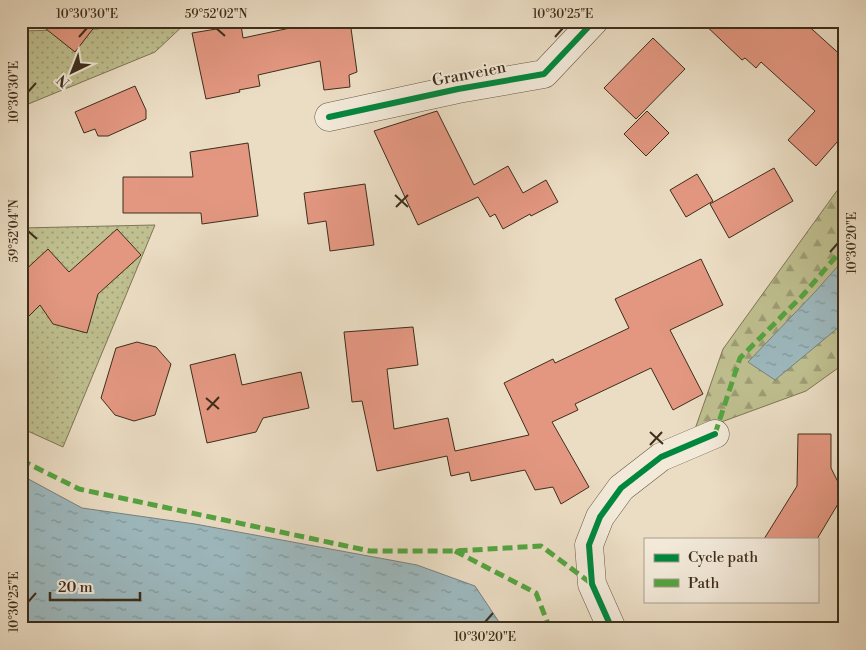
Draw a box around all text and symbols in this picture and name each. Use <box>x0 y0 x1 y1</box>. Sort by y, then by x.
text: 10°30'30"E <box>56 7 118 22</box>
text: 59°52'02"N <box>185 7 247 22</box>
text: 10°30'25"E <box>533 7 593 22</box>
north arrow <box>48 48 98 98</box>
street label: Granveien <box>430 57 508 91</box>
text: 10°30'30"E <box>7 61 22 123</box>
text: N <box>54 70 74 91</box>
text: 59°52'04"N <box>7 199 22 263</box>
text: 10°30'20"E <box>845 212 860 274</box>
legend <box>644 538 818 602</box>
text: Cycle path <box>688 548 758 567</box>
scale bar <box>50 570 140 602</box>
text: 10°30'25"E <box>7 572 22 632</box>
text: Path <box>688 574 720 593</box>
text: 20 m <box>58 578 93 597</box>
text: 10°30'20"E <box>454 630 516 645</box>

